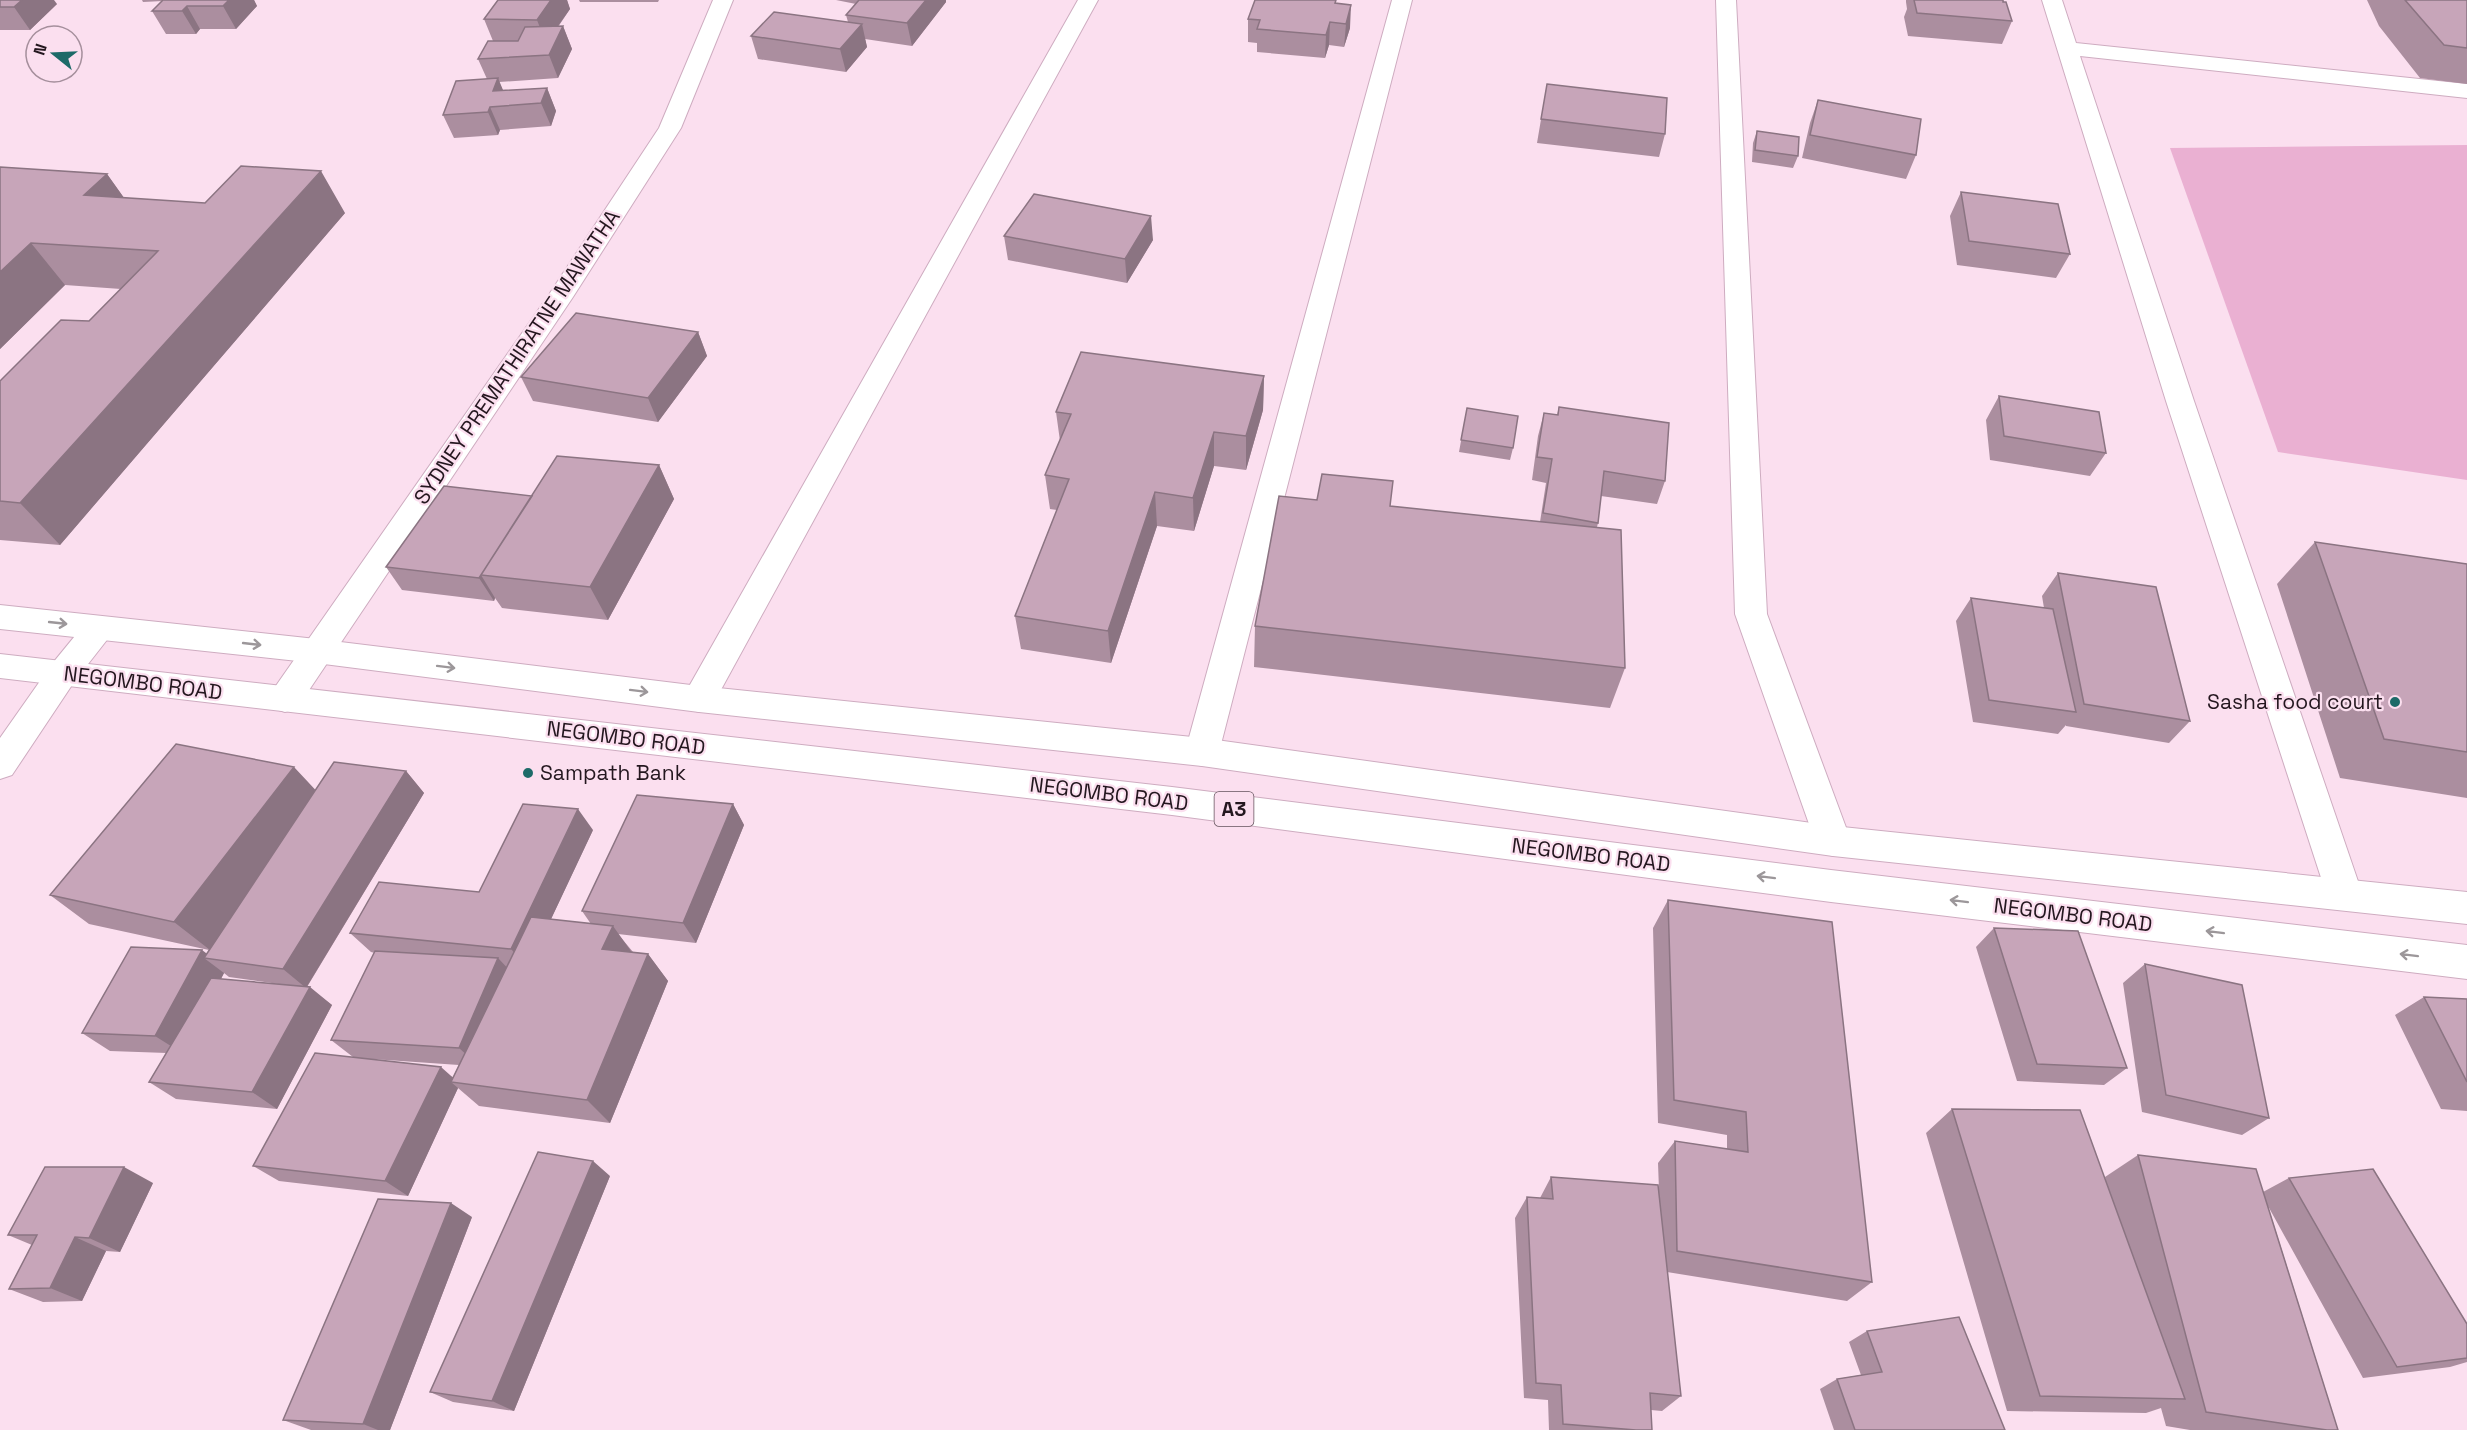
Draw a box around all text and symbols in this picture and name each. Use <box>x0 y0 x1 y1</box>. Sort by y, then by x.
north arrow <box>24 24 84 84</box>
text: N <box>29 41 52 58</box>
street label: SYDNEY PREMATHIRATNE MAWATHA <box>408 204 626 509</box>
one-way arrow <box>48 618 68 629</box>
one-way arrow <box>242 639 261 650</box>
street label: NEGOMBO ROAD <box>62 659 224 706</box>
one-way arrow <box>435 662 455 673</box>
one-way arrow <box>629 686 649 697</box>
place label: Sasha food court <box>2207 688 2383 715</box>
marker: Sasha food court <box>2388 695 2402 709</box>
street label: NEGOMBO ROAD <box>545 714 707 761</box>
place label: Sampath Bank <box>540 759 686 786</box>
marker: Sampath Bank <box>521 766 535 780</box>
street label: NEGOMBO ROAD <box>1028 770 1190 817</box>
road number: A3 <box>1214 792 1254 826</box>
street label: NEGOMBO ROAD <box>1510 831 1672 878</box>
one-way arrow <box>1756 872 1776 883</box>
street label: NEGOMBO ROAD <box>1992 891 2154 938</box>
one-way arrow <box>1950 895 1970 906</box>
one-way arrow <box>2206 926 2226 937</box>
one-way arrow <box>2399 949 2419 960</box>

